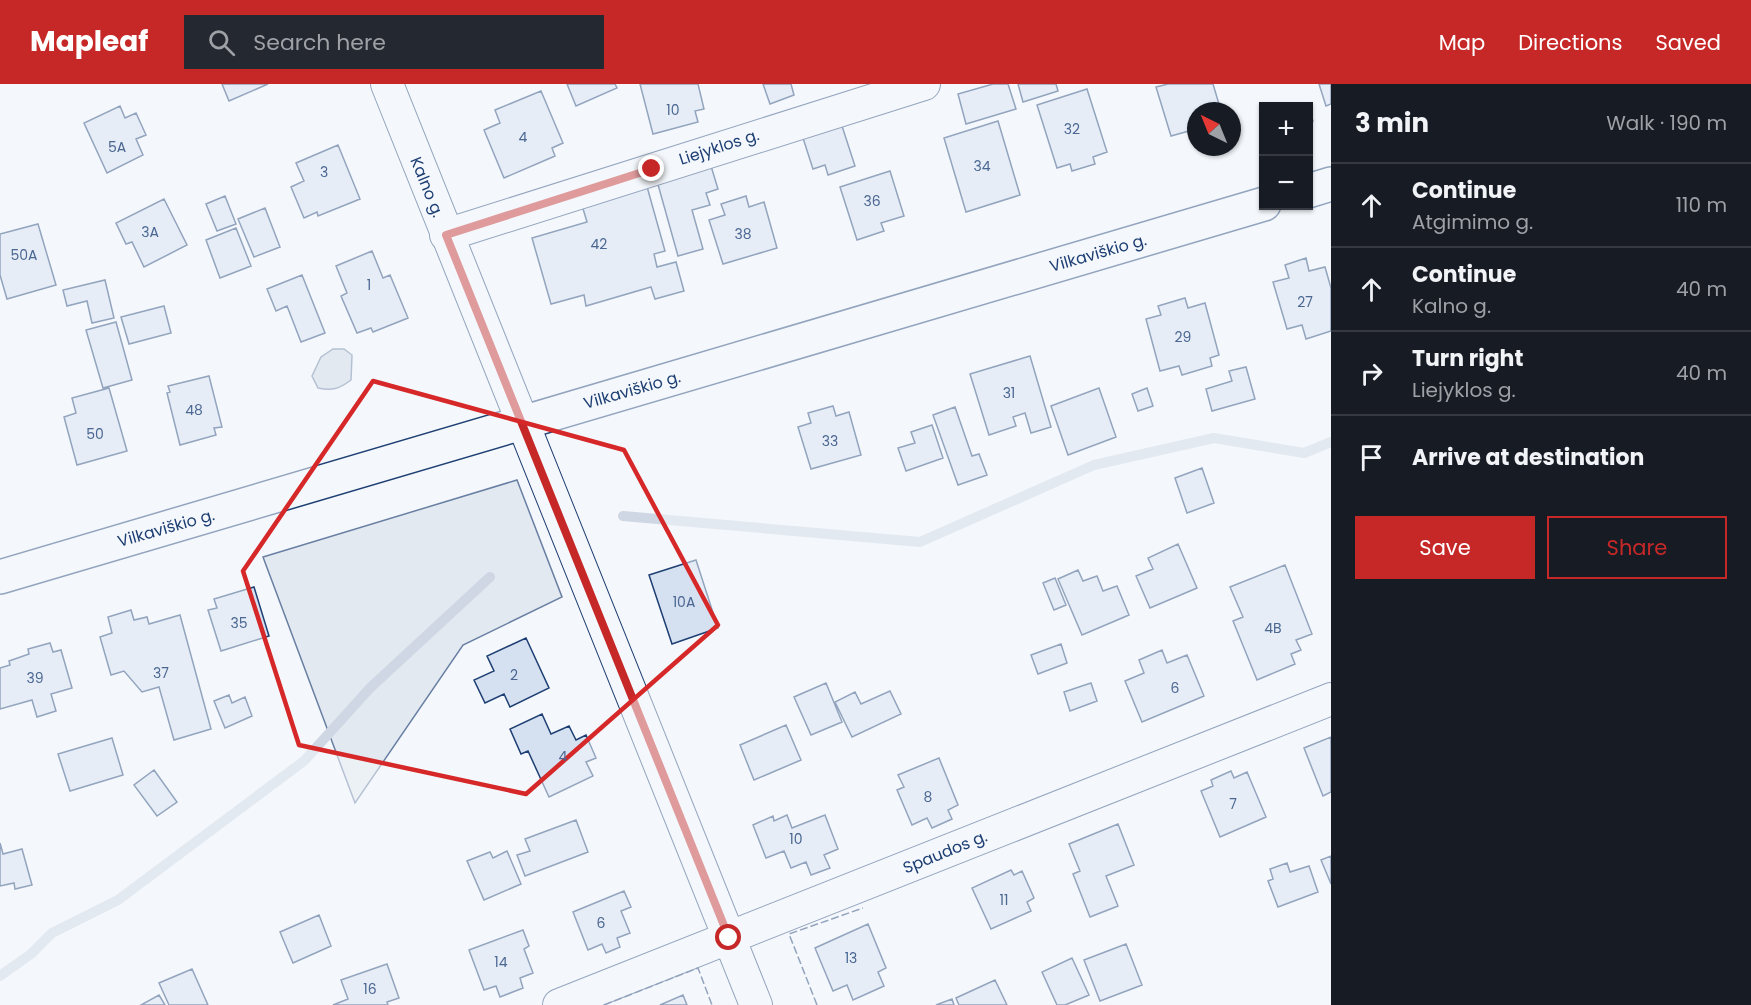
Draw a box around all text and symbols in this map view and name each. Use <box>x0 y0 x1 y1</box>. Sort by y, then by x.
search box <box>184 15 604 69</box>
text: Mapleaf <box>30 22 148 61</box>
icon: search <box>205 26 238 59</box>
text: Search here <box>253 27 386 58</box>
text: Map <box>1439 28 1485 57</box>
text: Directions <box>1518 28 1622 57</box>
text: Saved <box>1655 28 1721 57</box>
house number: 10 <box>666 100 680 120</box>
north arrow <box>1187 102 1241 156</box>
map controls <box>1259 102 1313 210</box>
button: + <box>1259 102 1313 156</box>
text: 3 min <box>1355 105 1429 141</box>
text: Walk · 190 m <box>1606 109 1727 137</box>
house number: 32 <box>1064 119 1080 139</box>
street label: Liejyklos g. <box>676 123 762 171</box>
house number: 4 <box>519 127 528 147</box>
house number: 5A <box>108 137 126 157</box>
street label: Kalno g. <box>404 153 450 221</box>
route end <box>638 155 664 181</box>
house number: 34 <box>973 156 991 176</box>
button: − <box>1259 156 1313 210</box>
house number: 3 <box>320 162 328 182</box>
text: Continue <box>1412 175 1516 206</box>
icon: ahead <box>1355 189 1388 222</box>
house number: 36 <box>863 191 881 211</box>
text: 110 m <box>1676 191 1727 219</box>
text: Atgimimo g. <box>1412 208 1533 236</box>
house number: 3A <box>141 222 159 242</box>
house number: 38 <box>734 224 752 244</box>
street label: Vilkaviškio g. <box>1047 228 1149 278</box>
house number: 42 <box>591 234 607 254</box>
house number: 50A <box>10 245 38 265</box>
text: Continue <box>1412 259 1516 290</box>
icon: ahead <box>1355 273 1388 306</box>
house number: 1 <box>367 275 371 295</box>
text: 40 m <box>1676 275 1727 303</box>
house number: 27 <box>1297 292 1313 312</box>
text: Kalno g. <box>1412 292 1491 320</box>
house number: 29 <box>1175 327 1191 347</box>
text: Turn right <box>1412 343 1523 374</box>
icon: right <box>1355 357 1388 390</box>
text: 40 m <box>1676 359 1727 387</box>
street label: Vilkaviškio g. <box>581 365 683 415</box>
text: Liejyklos g. <box>1412 376 1516 404</box>
house number: 31 <box>1003 383 1015 403</box>
house number: 48 <box>185 400 203 420</box>
house number: 50 <box>86 424 104 444</box>
house number: 33 <box>822 431 838 451</box>
icon: arrive <box>1355 441 1388 474</box>
text: Arrive at destination <box>1412 442 1644 473</box>
street label: Vilkaviškio g. <box>115 503 217 553</box>
button: Save <box>1355 516 1535 579</box>
button: Share <box>1547 516 1727 579</box>
house number: 10A <box>673 592 695 612</box>
house number: 35 <box>230 613 248 633</box>
house number: 4B <box>1264 618 1282 638</box>
house number: 37 <box>153 663 169 683</box>
house number: 2 <box>510 665 518 685</box>
house number: 39 <box>26 668 44 688</box>
house number: 6 <box>1171 678 1180 698</box>
house number: 4 <box>559 746 568 766</box>
house number: 8 <box>924 787 933 807</box>
house number: 7 <box>1229 794 1237 814</box>
street label: Spaudos g. <box>899 825 991 879</box>
house number: 10 <box>789 829 803 849</box>
house number: 11 <box>1000 890 1008 910</box>
house number: 6 <box>597 913 606 933</box>
route start <box>715 924 741 950</box>
house number: 13 <box>845 948 857 968</box>
house number: 14 <box>494 952 508 972</box>
house number: 16 <box>363 979 377 999</box>

